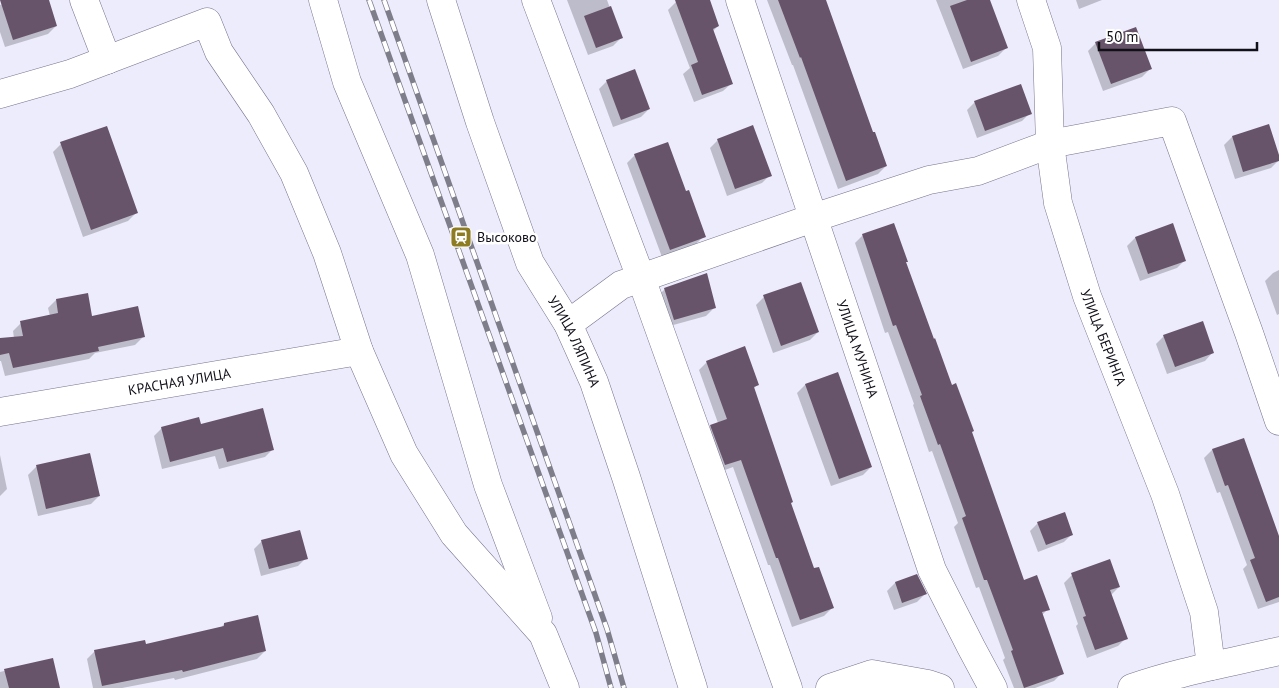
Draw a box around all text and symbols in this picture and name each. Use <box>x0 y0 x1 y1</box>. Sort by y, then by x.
scale bar <box>1099 20 1256 52</box>
text: 50 m <box>1106 27 1139 46</box>
station icon: Высоково <box>449 225 473 249</box>
place label: Высоково <box>477 228 536 246</box>
street label: УЛИЦА БЕРИНГА <box>1076 287 1131 389</box>
street label: УЛИЦА ЛЯПИНА <box>544 293 604 390</box>
street label: УЛИЦА МУНИНА <box>833 298 883 401</box>
street label: КРАСНАЯ УЛИЦА <box>127 364 233 399</box>

